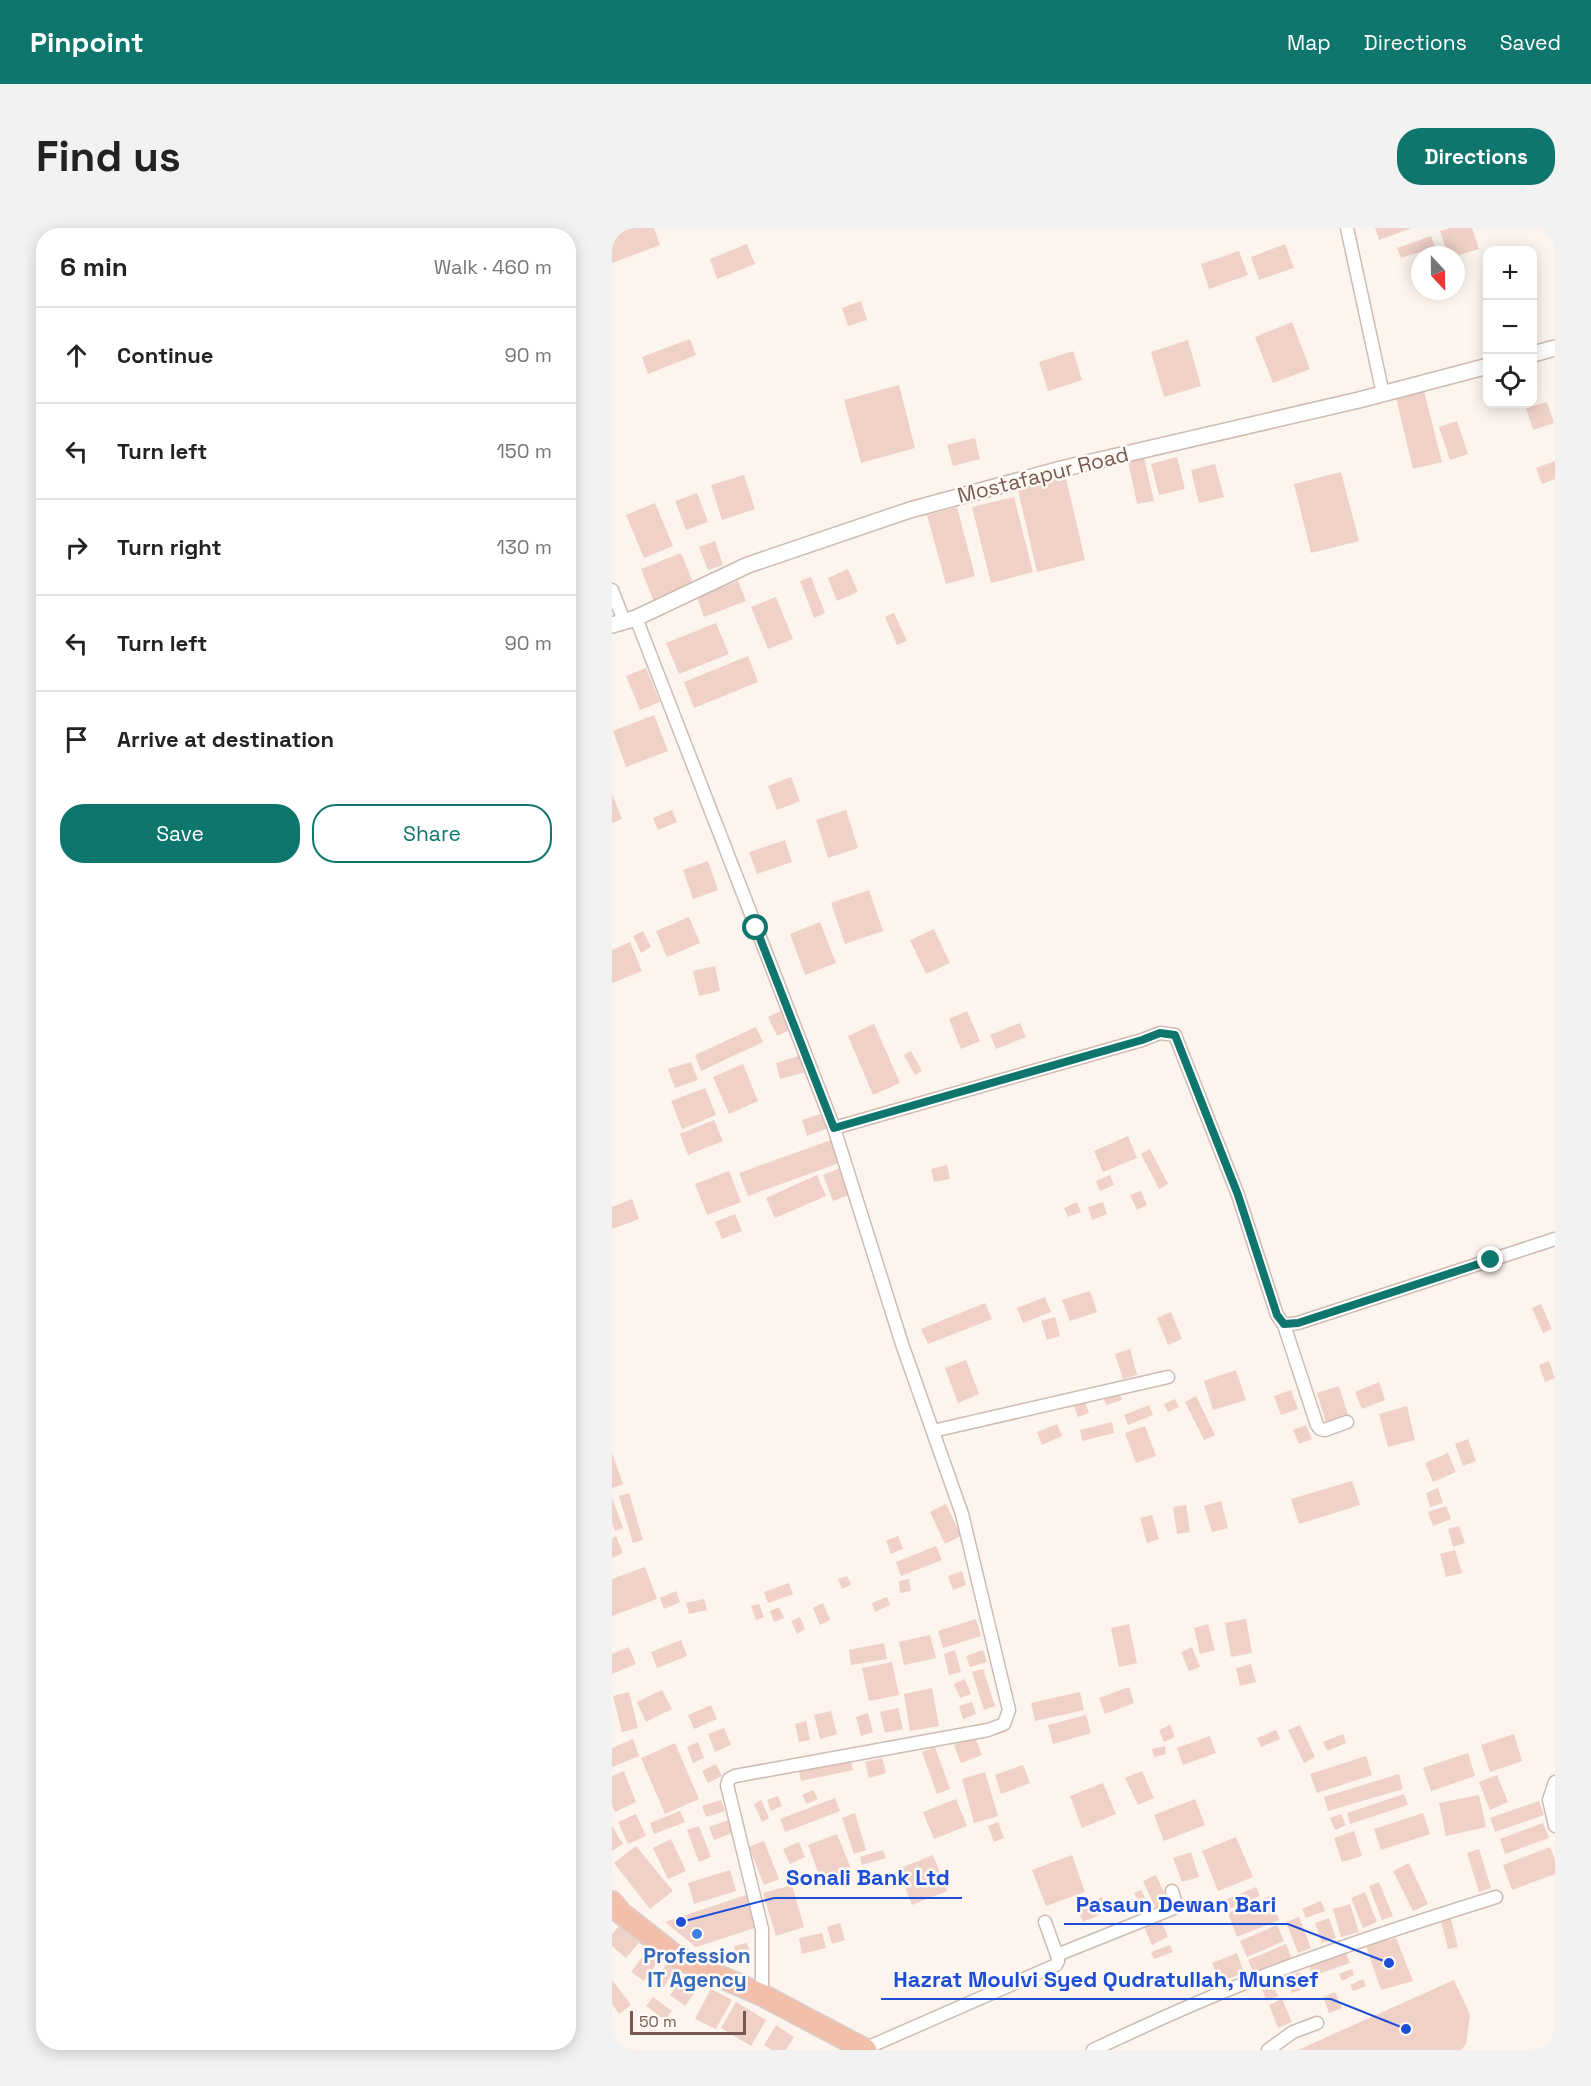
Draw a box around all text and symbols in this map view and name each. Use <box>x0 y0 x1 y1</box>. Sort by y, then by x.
text: Pinpoint <box>30 24 144 60</box>
text: Map <box>1287 29 1331 56</box>
text: Directions <box>1364 29 1467 56</box>
text: Saved <box>1500 29 1561 56</box>
button: Directions <box>1397 128 1555 185</box>
text: Find us <box>36 130 181 183</box>
north arrow <box>1411 246 1465 300</box>
map controls <box>1483 246 1537 408</box>
button: + <box>1483 246 1537 300</box>
text: 6 min <box>60 250 128 284</box>
text: Walk · 460 m <box>434 254 552 280</box>
button: − <box>1483 300 1537 354</box>
icon: ahead <box>60 339 93 372</box>
text: Continue <box>117 341 213 369</box>
text: 90 m <box>505 342 552 368</box>
button: locate <box>1483 354 1537 408</box>
icon: left <box>60 435 93 468</box>
text: Turn left <box>117 437 207 465</box>
text: 150 m <box>497 438 552 464</box>
street label: Mostafapur Road <box>955 440 1131 509</box>
icon: right <box>60 531 93 564</box>
text: Turn right <box>117 533 222 561</box>
text: 130 m <box>496 534 552 560</box>
icon: left <box>60 627 93 660</box>
text: Turn left <box>117 629 207 657</box>
text: 90 m <box>505 630 552 656</box>
icon: arrive <box>60 723 93 756</box>
text: Arrive at destination <box>117 725 334 753</box>
button: Save <box>60 804 300 863</box>
button: Share <box>312 804 552 863</box>
route start <box>742 914 768 940</box>
route end <box>1477 1246 1503 1272</box>
callout: Sonali Bank Ltd <box>774 1858 962 1898</box>
text: Sonali Bank Ltd <box>786 1863 950 1891</box>
callout: Pasaun Dewan Bari <box>1064 1884 1288 1924</box>
text: Pasaun Dewan Bari <box>1076 1890 1276 1918</box>
marker: Profession IT Agency <box>690 1927 704 1941</box>
place label: Profession IT Agency <box>643 1942 751 1993</box>
callout: Hazrat Moulvi Syed Qudratullah, Munsef <box>881 1959 1331 1999</box>
text: Hazrat Moulvi Syed Qudratullah, Munsef <box>893 1965 1319 1993</box>
scale bar <box>630 2008 746 2036</box>
text: 50 m <box>639 2011 677 2032</box>

